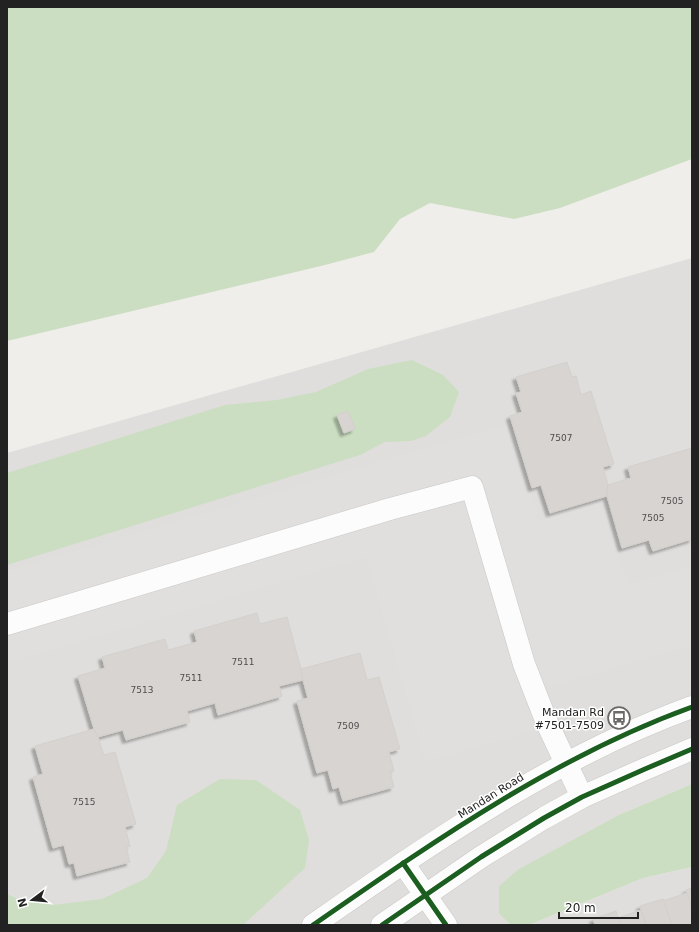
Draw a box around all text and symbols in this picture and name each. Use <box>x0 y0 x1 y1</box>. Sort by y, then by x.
house number: 7507 <box>550 433 572 443</box>
house number: 7505 <box>661 496 683 506</box>
house number: 7505 <box>642 513 664 523</box>
house number: 7511 <box>232 657 254 667</box>
house number: 7511 <box>180 673 202 683</box>
house number: 7513 <box>131 685 153 695</box>
bus stop icon: Mandan Rd #7501-7509 <box>606 705 632 731</box>
place label: Mandan Rd #7501-7509 <box>535 706 604 732</box>
house number: 7509 <box>337 721 360 731</box>
street label: Mandan Road <box>456 771 526 821</box>
house number: 7515 <box>73 797 95 807</box>
north arrow <box>12 880 52 920</box>
scale bar <box>559 894 638 920</box>
text: N <box>15 896 30 909</box>
text: 20 m <box>565 901 596 915</box>

